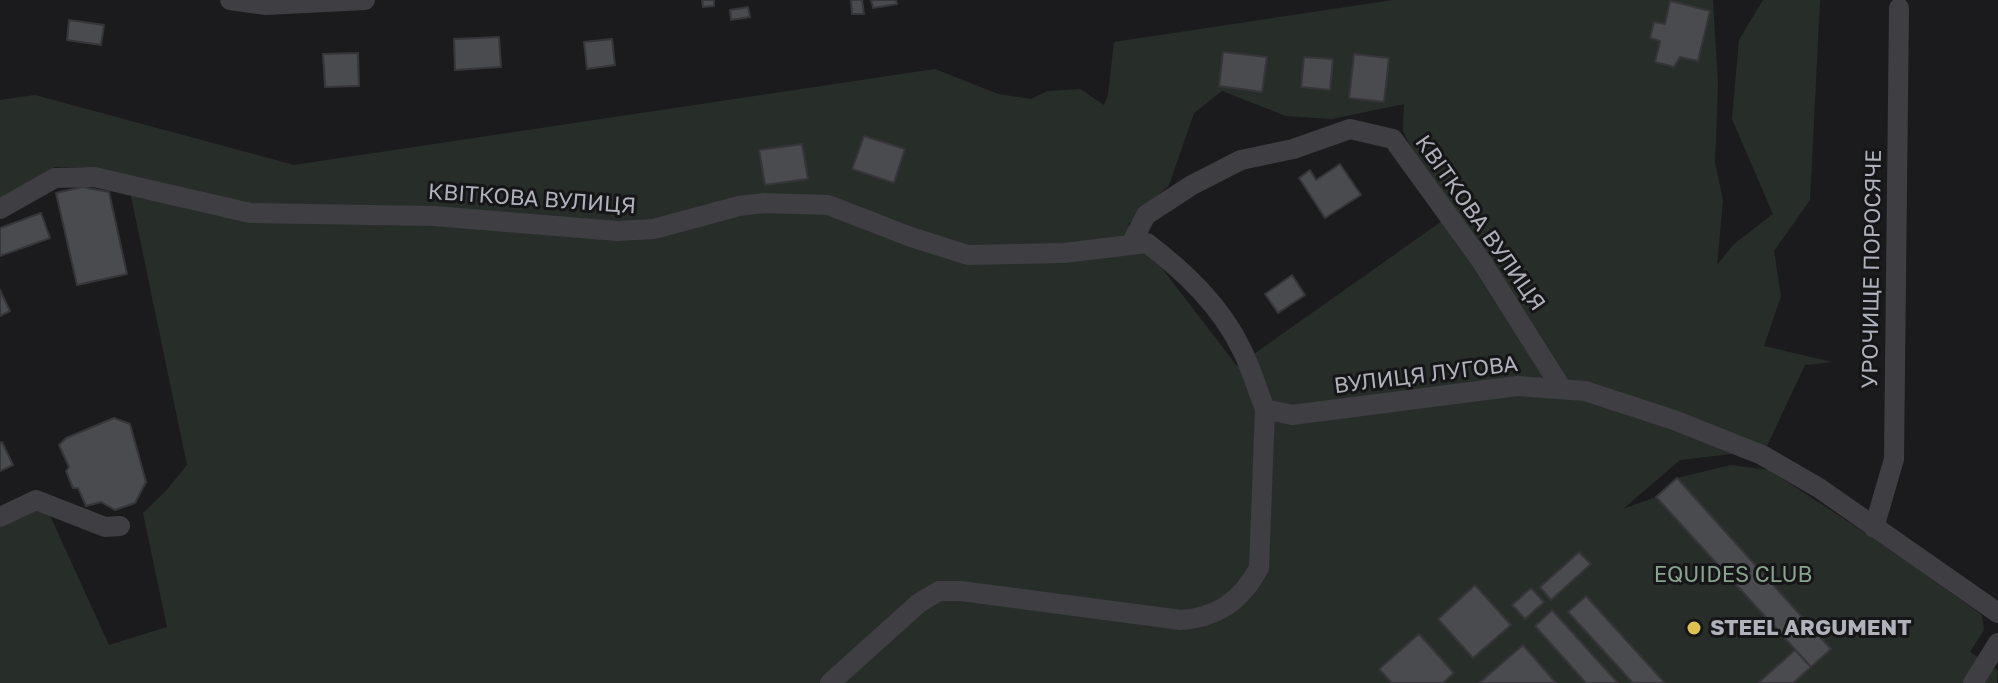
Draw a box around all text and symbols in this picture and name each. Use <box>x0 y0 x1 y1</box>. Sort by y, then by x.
street label: КВІТКОВА ВУЛИЦЯ <box>1409 130 1551 316</box>
street label: УРОЧИЩЕ ПОРОСЯЧЕ <box>1857 149 1887 389</box>
street label: КВІТКОВА ВУЛИЦЯ <box>427 179 637 219</box>
street label: ВУЛИЦЯ ЛУГОВА <box>1333 351 1519 399</box>
park label: EQUIDES CLUB <box>1654 562 1812 588</box>
place label: STEEL ARGUMENT <box>1710 615 1912 641</box>
marker: STEEL ARGUMENT <box>1685 619 1703 637</box>

